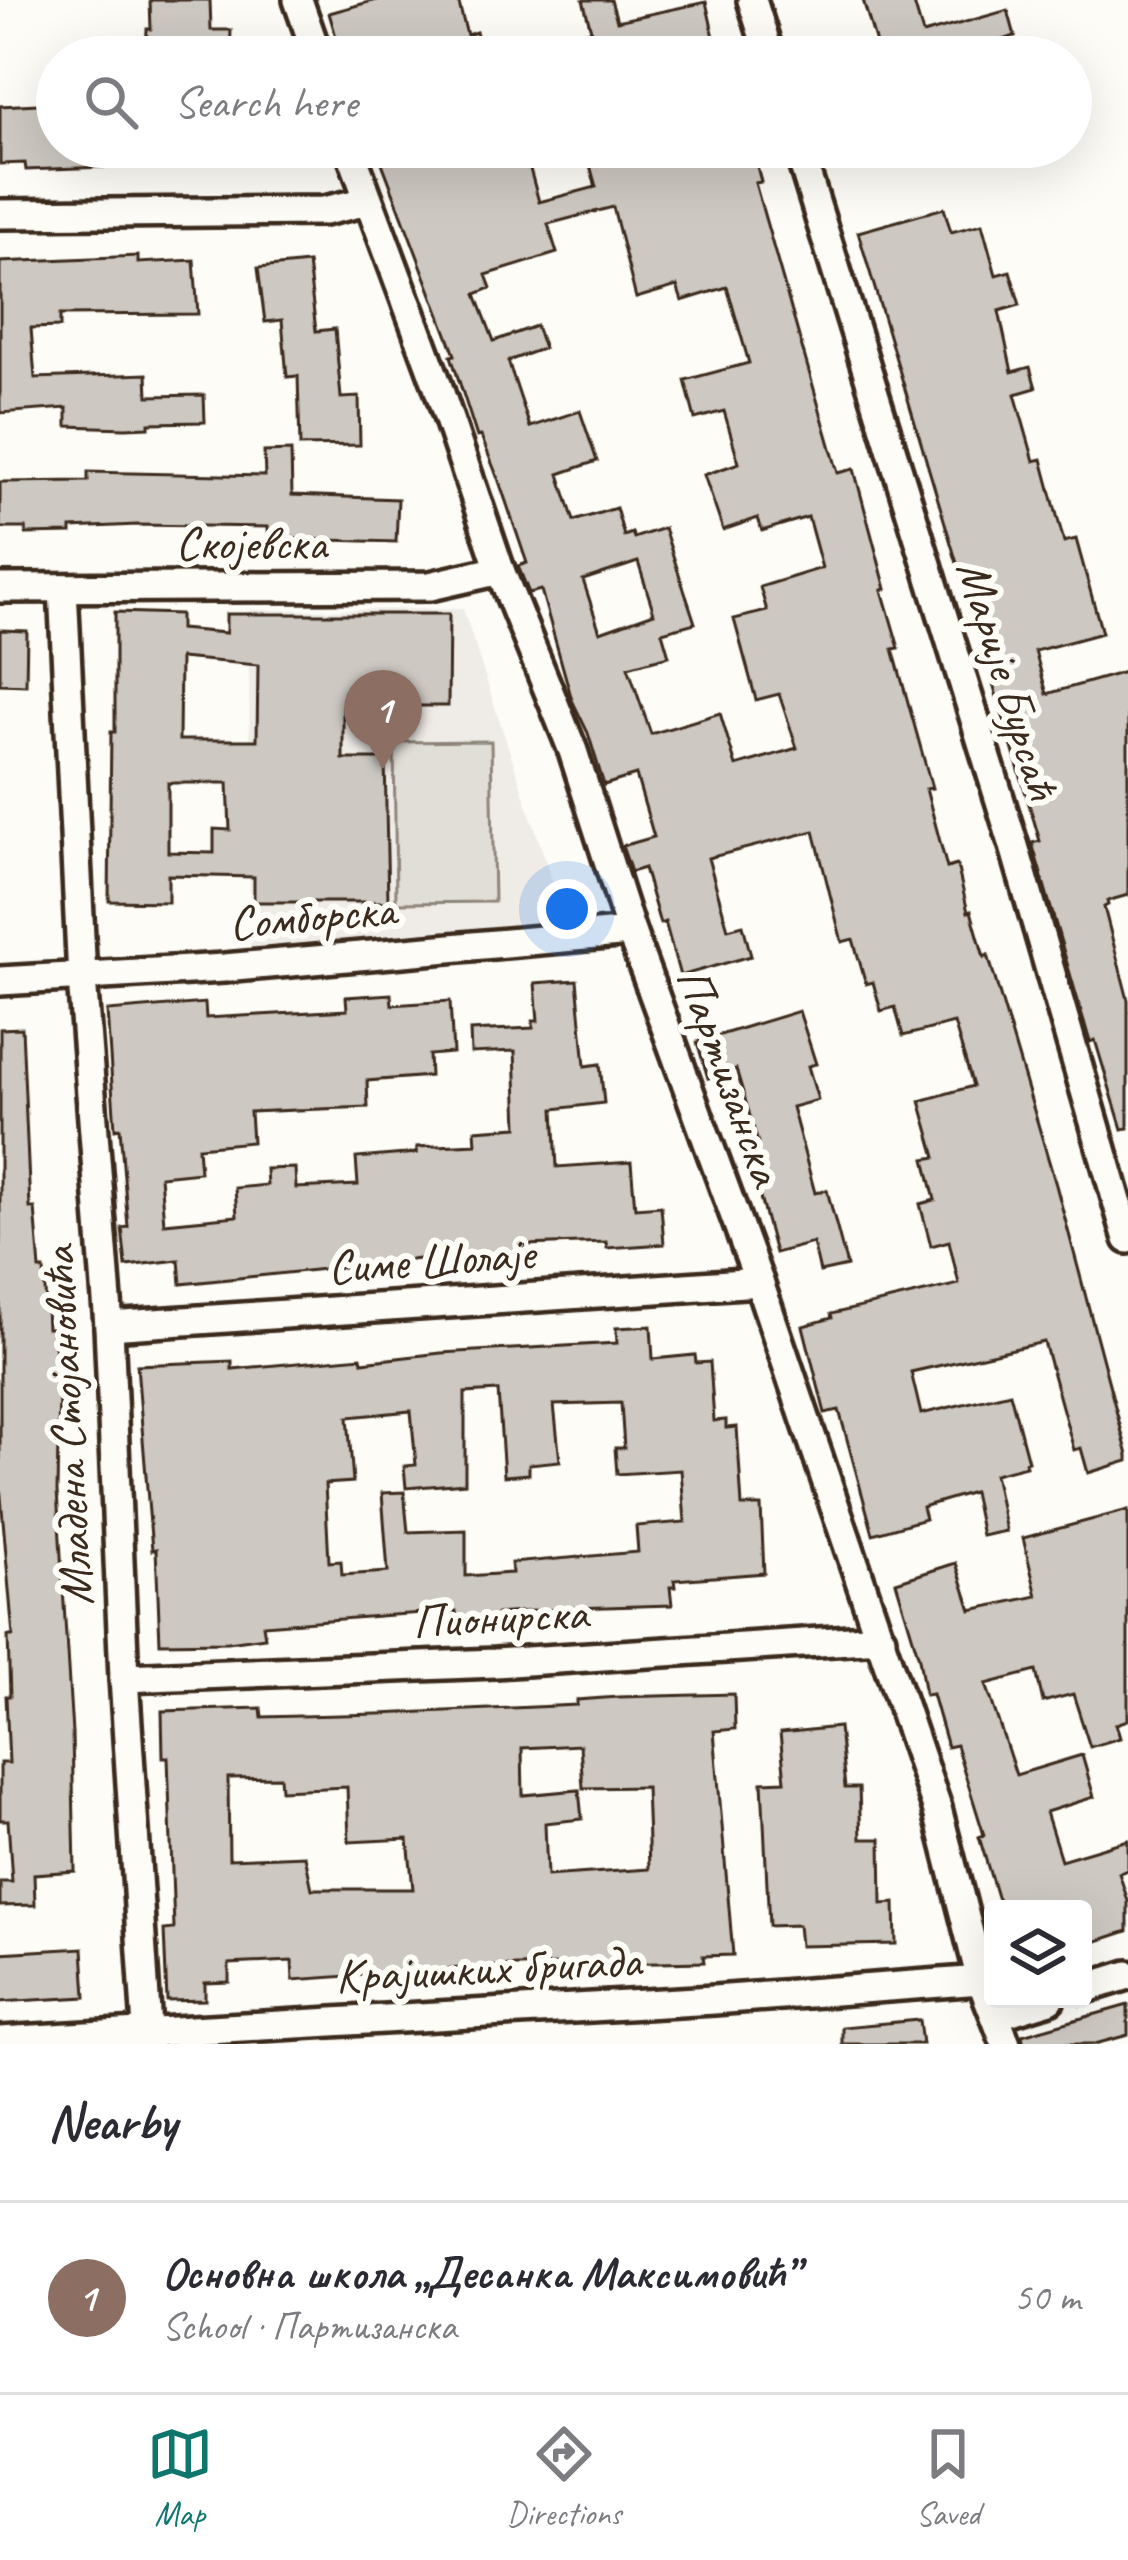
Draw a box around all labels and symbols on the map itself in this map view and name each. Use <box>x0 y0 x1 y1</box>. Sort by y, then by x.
street label: Скојевска <box>175 513 329 573</box>
street label: Марије Бурсаћ <box>943 553 1073 808</box>
pin: 1 <box>344 670 422 769</box>
street label: Сомборска <box>227 878 402 953</box>
your location <box>537 879 597 939</box>
street label: Партизанска <box>663 959 798 1196</box>
street label: Симе Шолаје <box>326 1223 540 1297</box>
street label: Младена Стојановића <box>27 1242 106 1607</box>
street label: Пионирска <box>411 1582 592 1652</box>
street label: Крајишких бригада <box>334 1930 645 2006</box>

